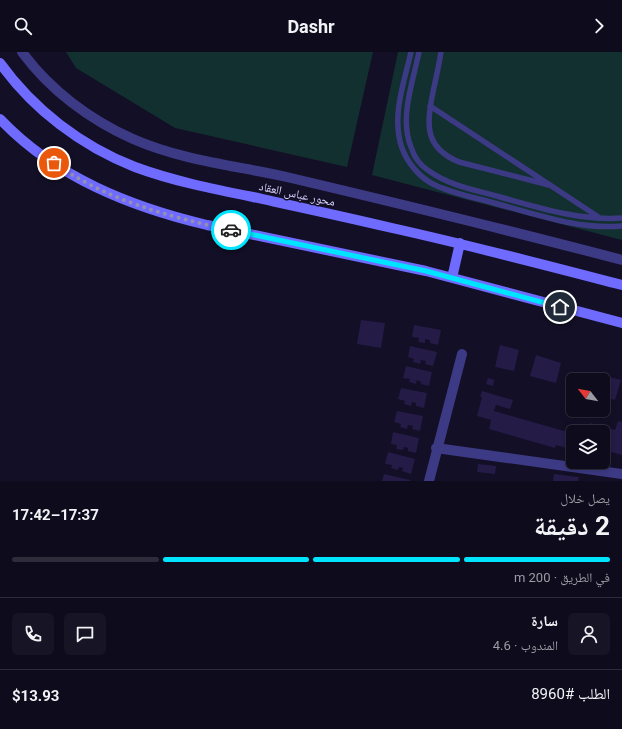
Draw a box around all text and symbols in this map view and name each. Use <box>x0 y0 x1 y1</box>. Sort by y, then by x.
icon: search <box>12 15 34 37</box>
icon: forward <box>588 15 610 37</box>
text: Dashr <box>287 16 335 37</box>
pin <box>37 146 71 180</box>
icon: bag <box>43 152 65 174</box>
street label: محور عباس العقاد <box>258 179 336 209</box>
courier <box>211 210 251 250</box>
icon: car <box>220 219 242 241</box>
pin <box>543 290 577 324</box>
icon: home <box>549 296 571 318</box>
north arrow <box>566 373 610 417</box>
map controls <box>566 373 610 469</box>
button: layers <box>566 425 610 469</box>
text: يصل خلال <box>561 491 610 506</box>
text: 17:37–17:42 <box>12 506 99 524</box>
text: 2 دقيقة <box>534 511 610 541</box>
text: في الطريق · 200 m <box>514 570 610 585</box>
text: سارة <box>531 612 558 630</box>
button: phone <box>12 613 54 655</box>
button: chat <box>64 613 106 655</box>
button: person <box>568 613 610 655</box>
text: المندوب · 4.6 <box>493 638 558 653</box>
text: الطلب #8960 <box>531 685 610 703</box>
text: $13.93 <box>12 687 59 705</box>

